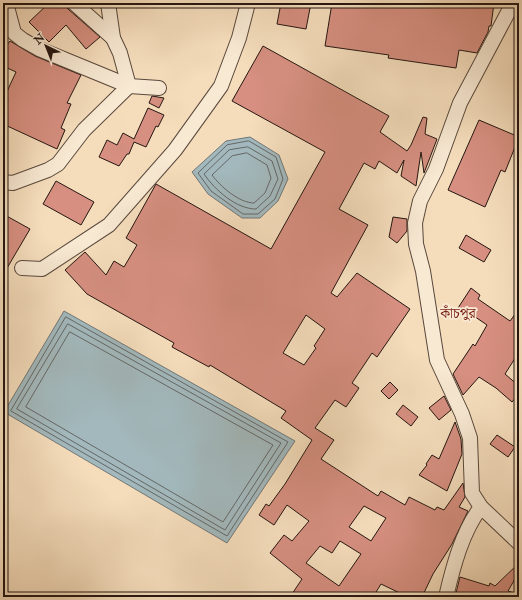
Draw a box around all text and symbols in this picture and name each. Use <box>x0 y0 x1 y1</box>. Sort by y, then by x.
north arrow <box>26 26 66 66</box>
text: N <box>31 30 48 48</box>
district label: কাঁচপুর <box>439 304 477 322</box>

